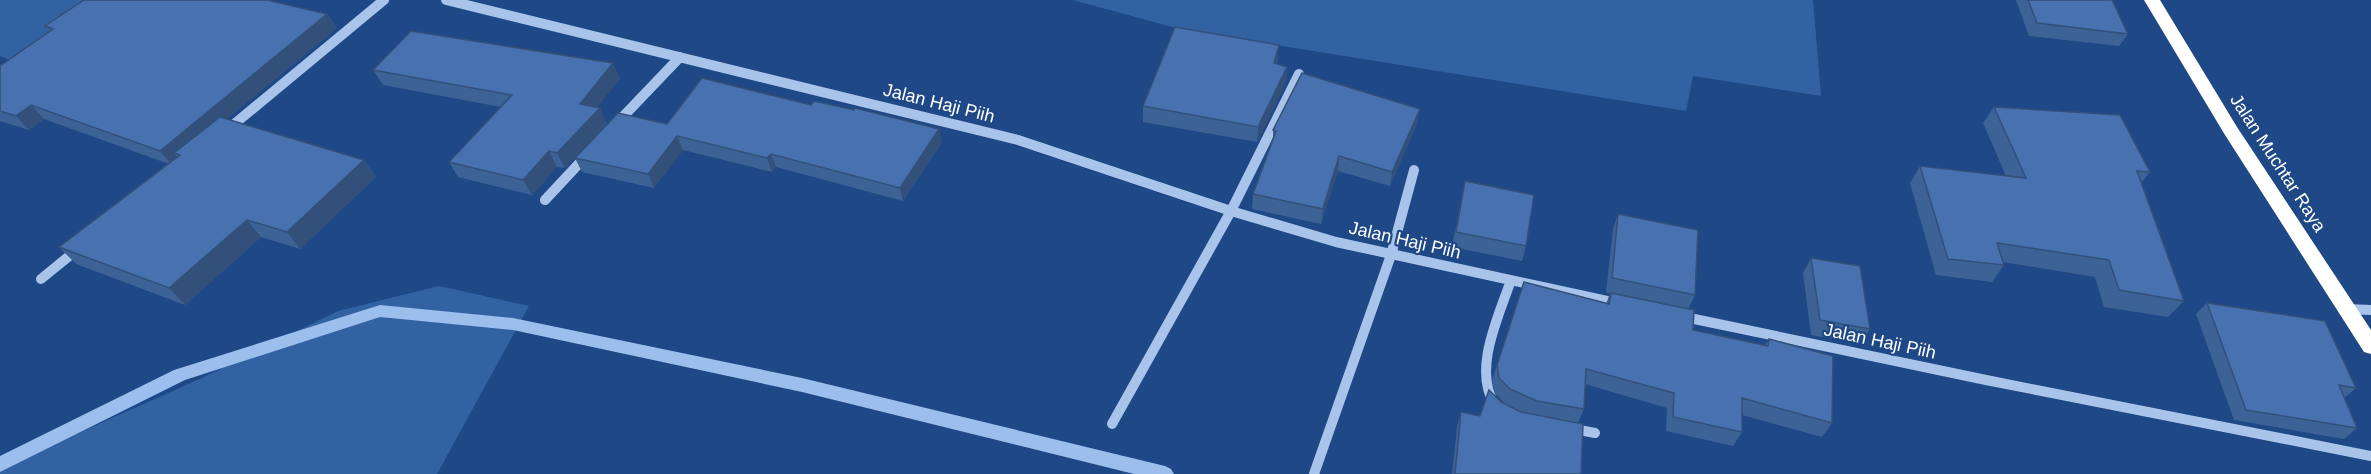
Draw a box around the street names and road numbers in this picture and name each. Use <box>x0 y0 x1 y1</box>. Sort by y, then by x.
street label: Jalan Haji Piih <box>881 79 997 127</box>
street label: Jalan Muchtar Raya <box>2226 90 2331 236</box>
street label: Jalan Haji Piih <box>1347 217 1463 263</box>
street label: Jalan Haji Piih <box>1822 319 1938 363</box>

